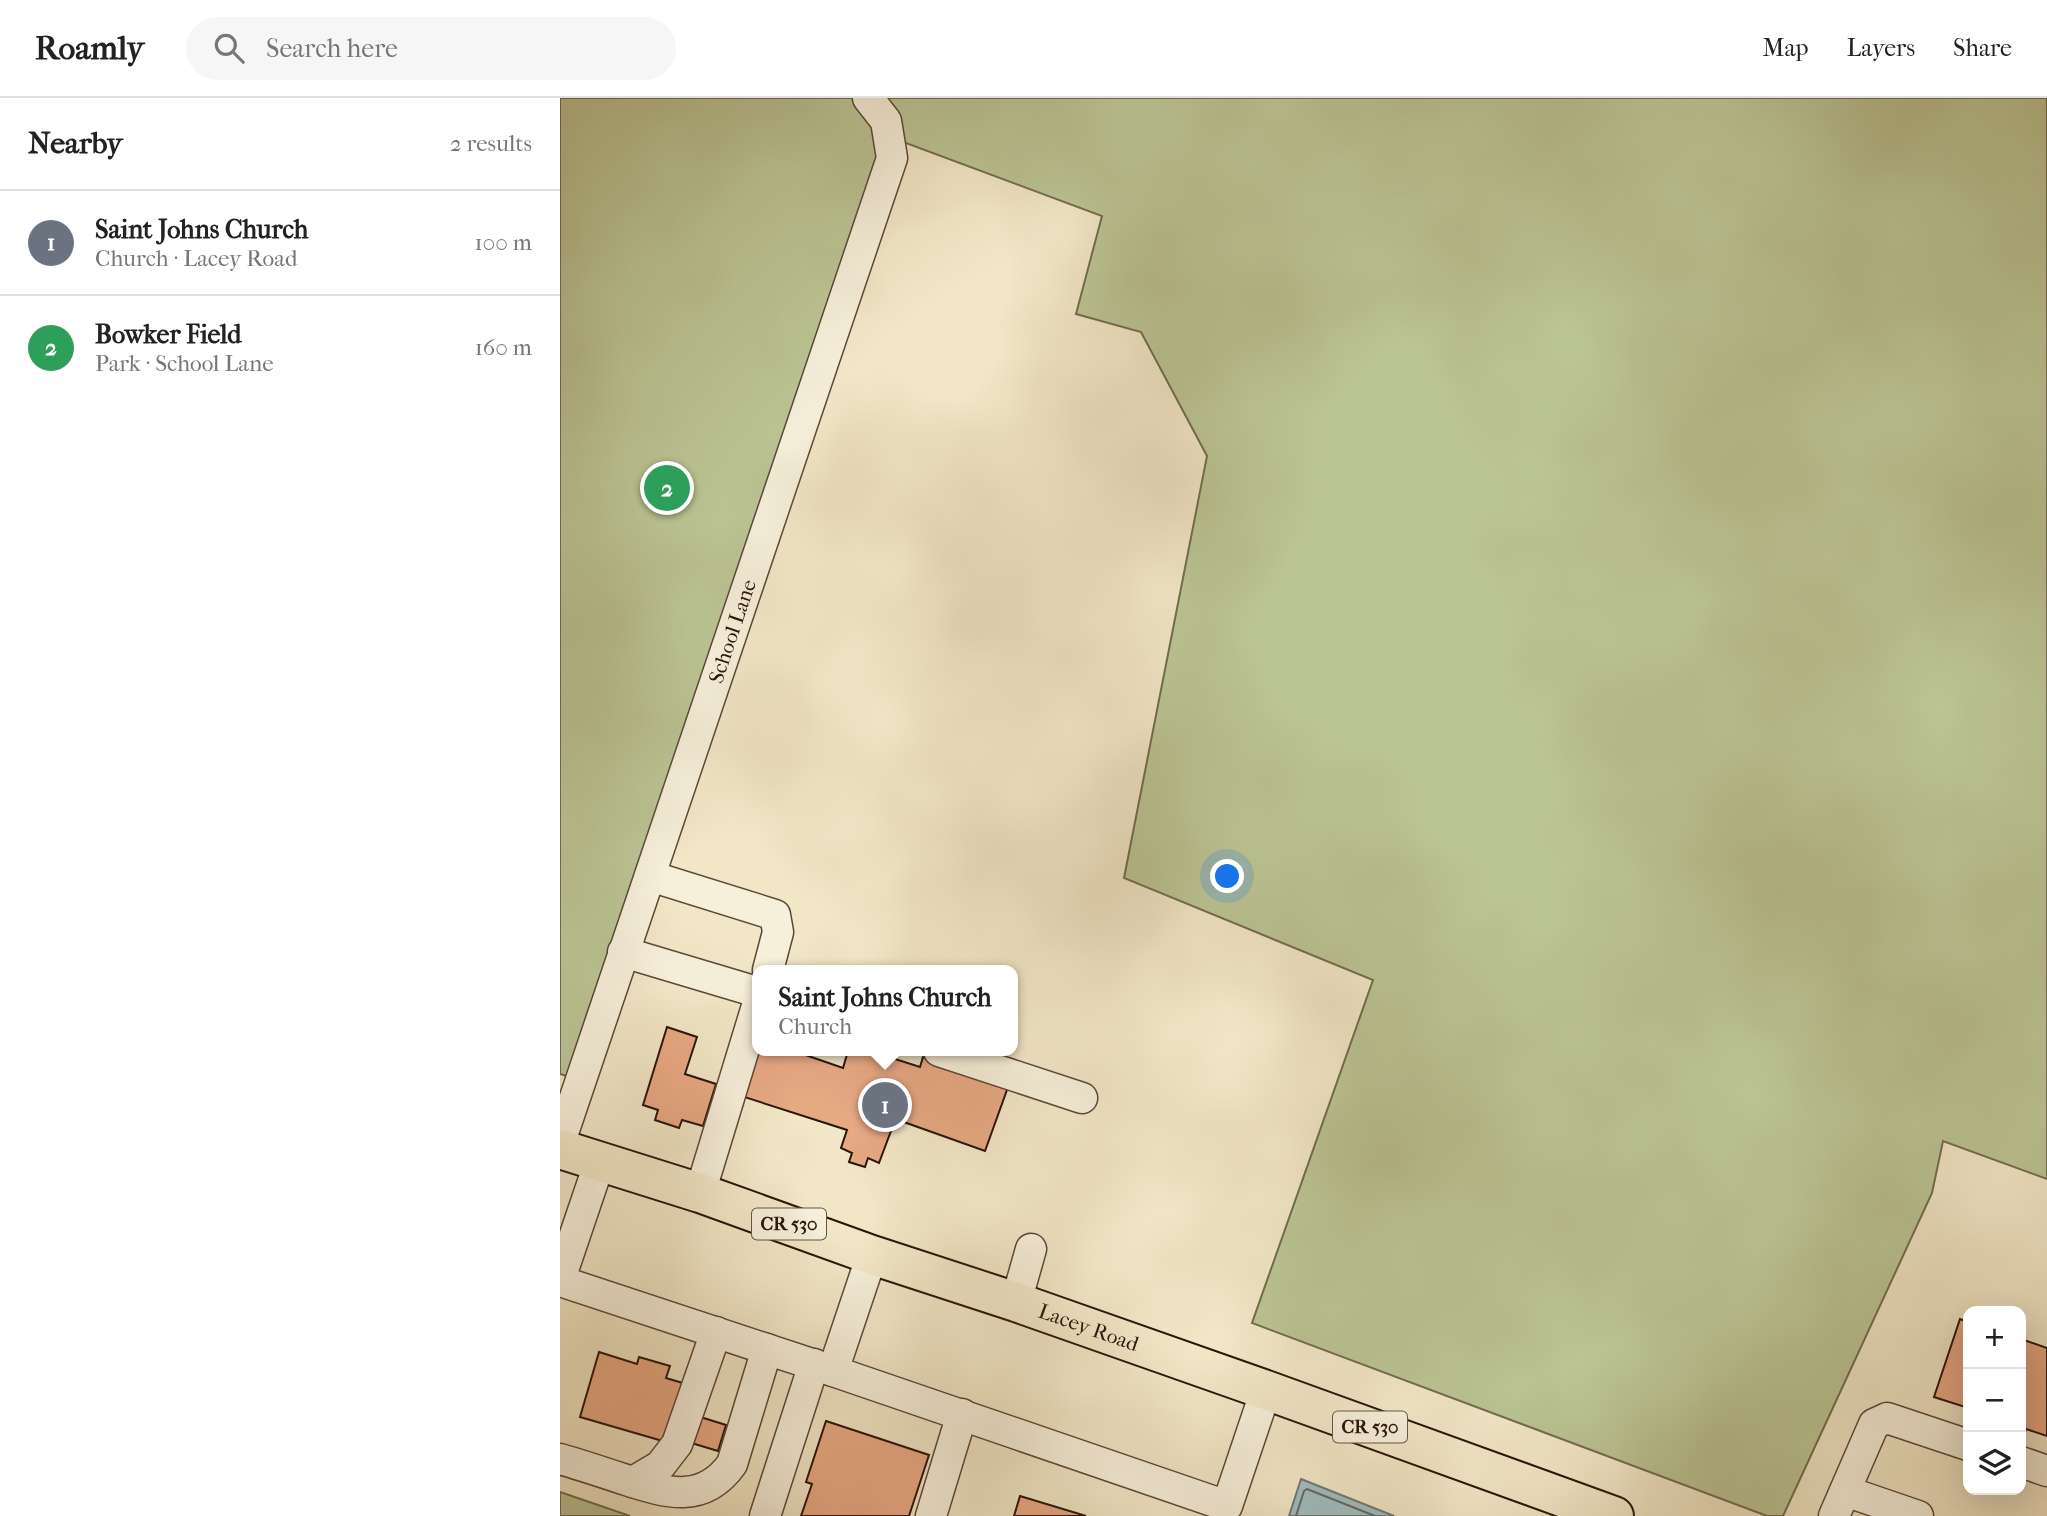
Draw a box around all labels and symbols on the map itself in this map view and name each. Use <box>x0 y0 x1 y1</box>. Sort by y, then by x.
pin: 2 <box>644 462 690 514</box>
street label: School Lane <box>704 576 761 686</box>
your location <box>1210 859 1244 893</box>
pin: 1 <box>862 1079 908 1131</box>
road number: CR 530 <box>752 1208 826 1240</box>
street label: Lacey Road <box>1035 1299 1142 1356</box>
road number: CR 530 <box>1333 1412 1407 1442</box>

